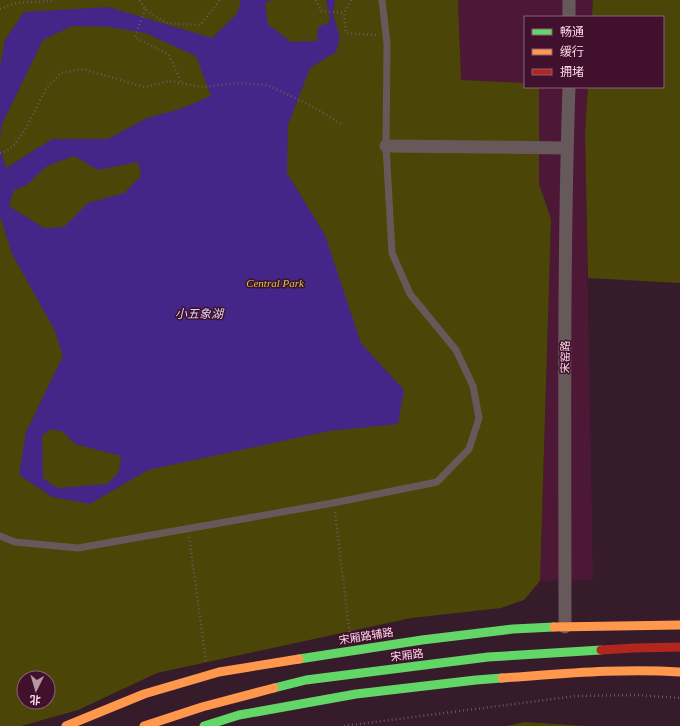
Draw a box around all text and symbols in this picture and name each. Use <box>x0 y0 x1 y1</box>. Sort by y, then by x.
legend <box>524 16 664 88</box>
text: 畅通 <box>560 25 584 39</box>
text: 缓行 <box>560 45 584 59</box>
text: 拥堵 <box>560 65 584 79</box>
park label: Central Park <box>246 277 305 289</box>
water label: 小五象湖 <box>175 307 225 321</box>
street label: 宋窑路 <box>559 340 571 374</box>
street label: 宋厢路辅路 <box>338 626 394 646</box>
street label: 宋厢路 <box>390 647 424 663</box>
north arrow <box>16 670 56 710</box>
text: 北 <box>29 694 41 706</box>

